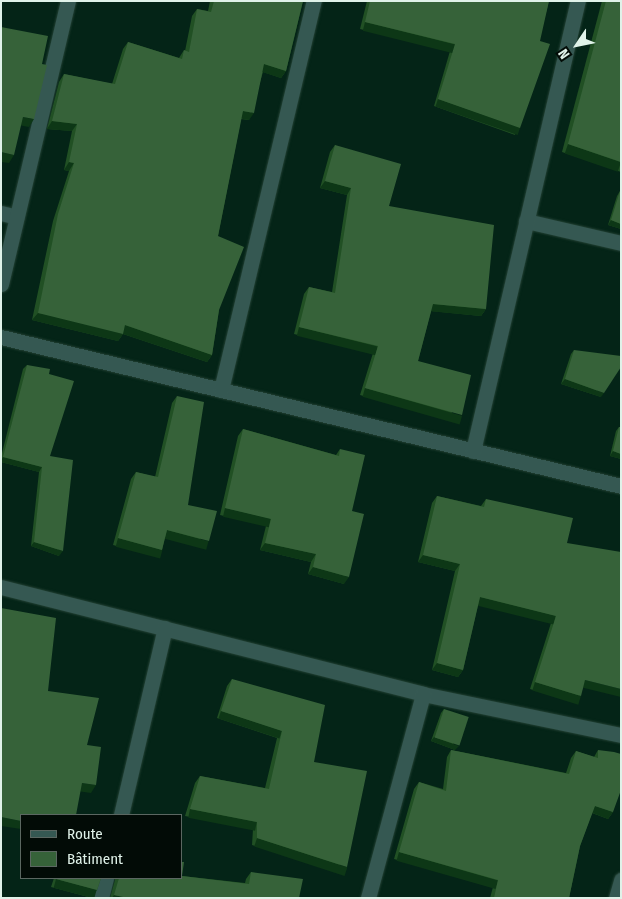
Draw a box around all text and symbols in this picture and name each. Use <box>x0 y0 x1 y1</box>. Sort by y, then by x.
north arrow <box>552 20 602 70</box>
text: N <box>555 45 574 62</box>
legend <box>20 814 182 879</box>
text: Route <box>67 825 103 843</box>
text: Bâtiment <box>67 850 123 868</box>

